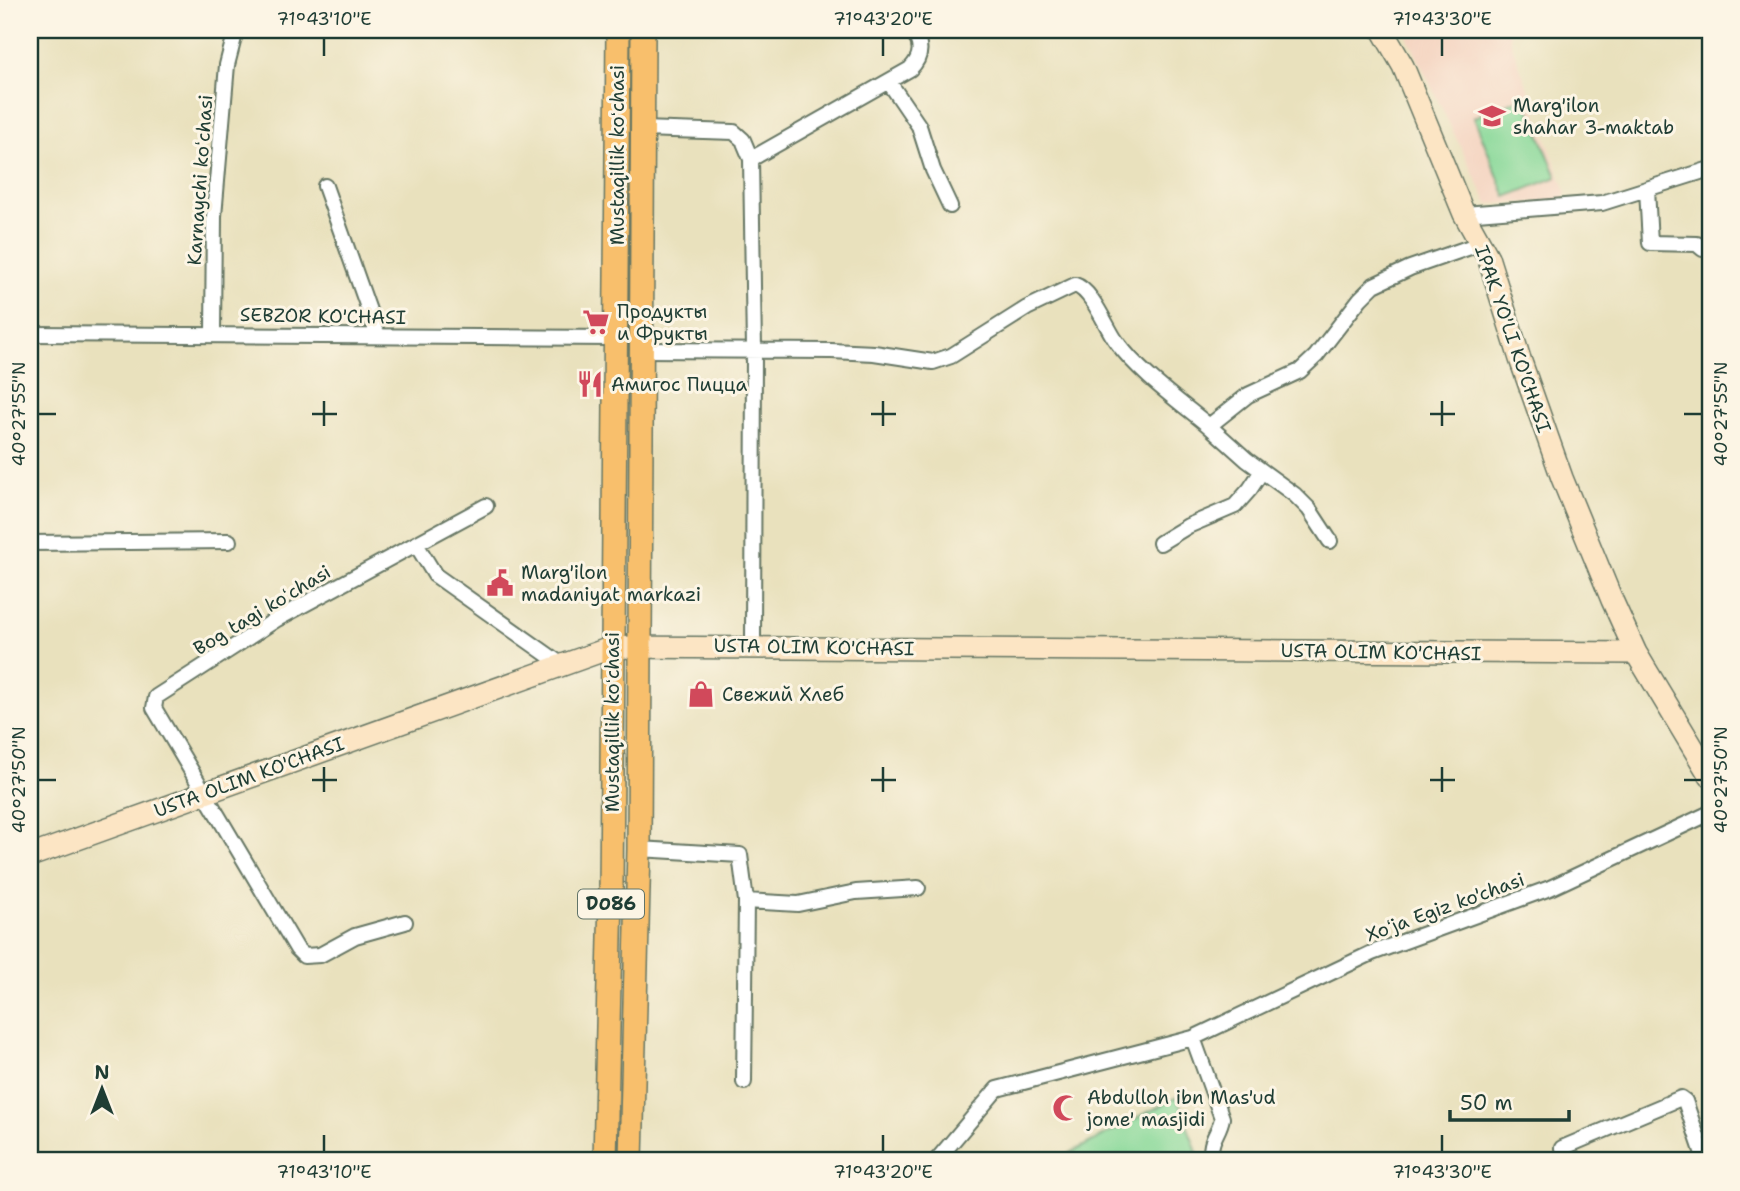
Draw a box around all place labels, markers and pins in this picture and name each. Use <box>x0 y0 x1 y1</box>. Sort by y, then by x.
place label: Marg'ilon shahar 3-maktab <box>1513 93 1674 140</box>
school or university icon: Marg'ilon shahar 3-maktab <box>1477 101 1507 131</box>
place label: Продукты и Фрукты <box>617 299 708 346</box>
supermarket icon: Продукты и Фрукты <box>581 307 611 337</box>
restaurant icon: Амигос Пицца <box>575 369 605 399</box>
place label: Амигос Пицца <box>611 372 747 397</box>
place label: Marg'ilon madaniyat markazi <box>521 560 701 607</box>
public building icon: Marg'ilon madaniyat markazi <box>485 568 515 598</box>
shop icon: Свежий Хлеб <box>686 679 716 709</box>
place label: Свежий Хлеб <box>722 682 844 707</box>
place label: Abdulloh ibn Mas'ud jome' masjidi <box>1086 1085 1276 1132</box>
mosque icon: Abdulloh ibn Mas'ud jome' masjidi <box>1051 1093 1081 1123</box>

